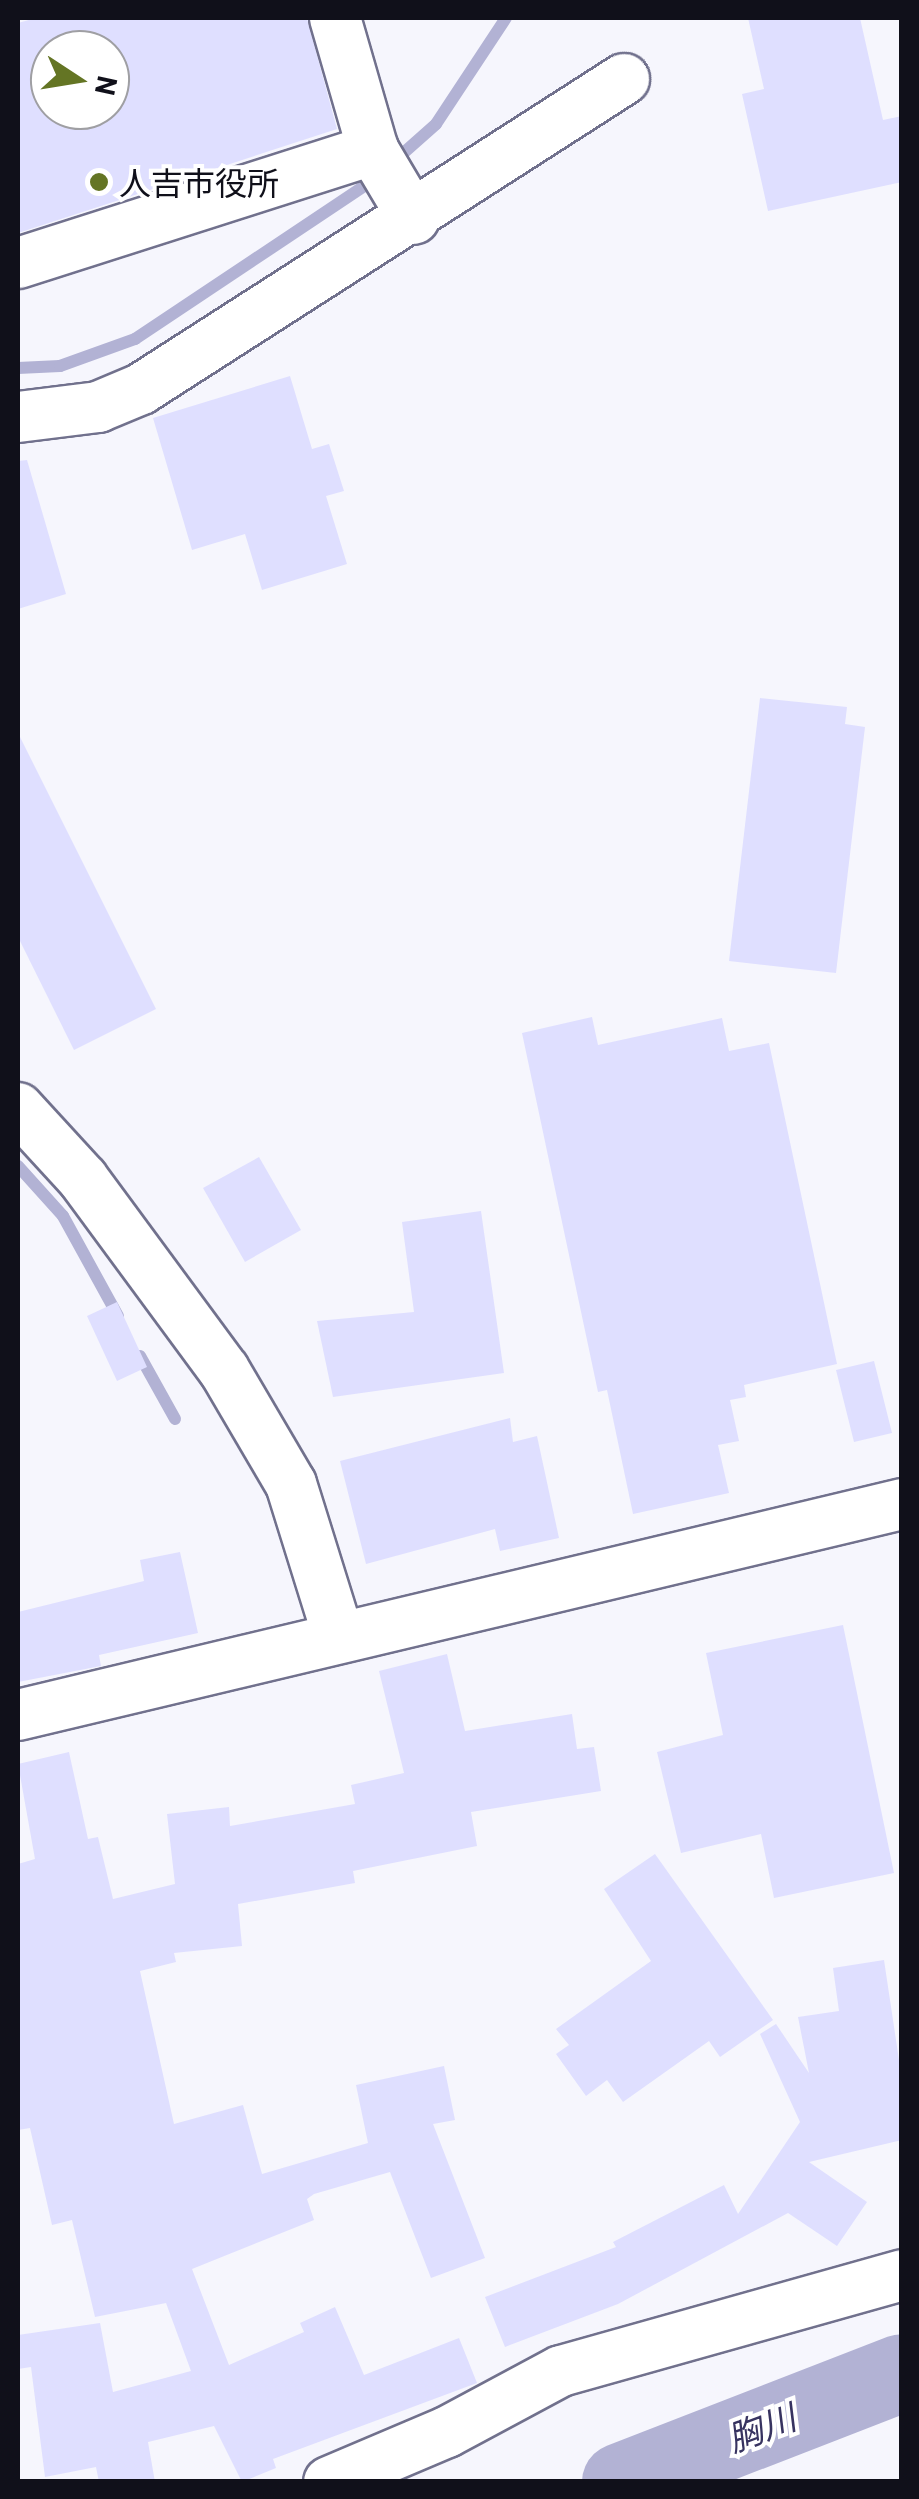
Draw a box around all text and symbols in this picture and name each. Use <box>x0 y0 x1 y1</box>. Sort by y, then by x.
north arrow <box>30 30 130 130</box>
text: N <box>89 73 126 98</box>
place label: 人吉市役所 <box>119 163 279 201</box>
marker: 人吉市役所 <box>88 171 110 193</box>
water label: 胸川 <box>721 2395 801 2459</box>

